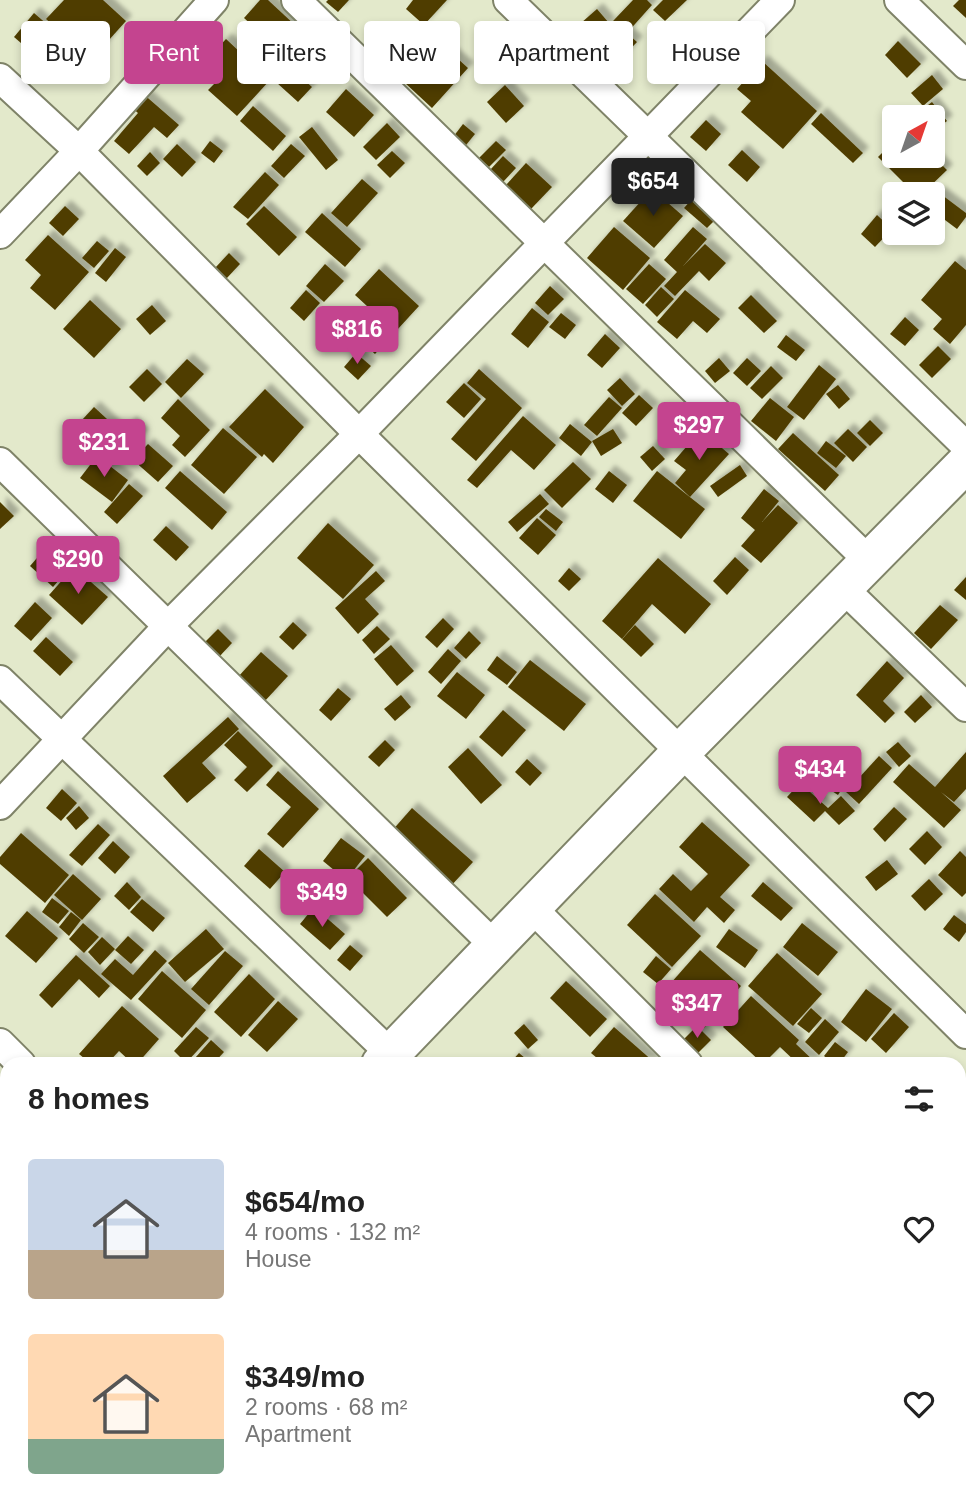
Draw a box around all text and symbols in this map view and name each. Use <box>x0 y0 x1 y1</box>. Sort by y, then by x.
chip: Buy <box>21 21 110 84</box>
chip: Rent <box>124 21 223 84</box>
chip: Filters <box>237 21 350 84</box>
chip: New <box>364 21 460 84</box>
chip: Apartment <box>474 21 633 84</box>
chip: House <box>647 21 765 84</box>
north arrow <box>882 105 945 168</box>
map controls <box>882 105 945 245</box>
pin: $654 <box>612 158 694 218</box>
text: $654 <box>627 168 679 194</box>
button: layers <box>882 182 945 245</box>
pin: $816 <box>316 306 398 366</box>
text: $816 <box>331 316 383 342</box>
pin: $297 <box>658 402 740 462</box>
text: $297 <box>673 412 725 438</box>
pin: $231 <box>63 420 145 479</box>
text: $231 <box>78 429 130 455</box>
pin: $290 <box>37 536 119 596</box>
text: $290 <box>52 546 104 572</box>
pin: $434 <box>779 746 861 806</box>
text: $434 <box>794 756 846 782</box>
pin: $349 <box>281 870 363 929</box>
text: $349 <box>296 879 348 905</box>
pin: $347 <box>656 981 738 1040</box>
text: $347 <box>671 990 723 1016</box>
icon: filters <box>900 1080 938 1118</box>
text: 8 homes <box>28 1082 150 1115</box>
text: $654/mo <box>245 1185 365 1218</box>
icon: home <box>84 1187 168 1271</box>
icon: heart <box>900 1210 938 1248</box>
text: 4 rooms · 132 m² <box>245 1219 420 1245</box>
text: House <box>245 1246 311 1272</box>
text: $349/mo <box>245 1360 365 1393</box>
icon: home <box>84 1362 168 1446</box>
icon: heart <box>900 1385 938 1423</box>
text: 2 rooms · 68 m² <box>245 1394 407 1420</box>
text: Apartment <box>245 1421 351 1447</box>

